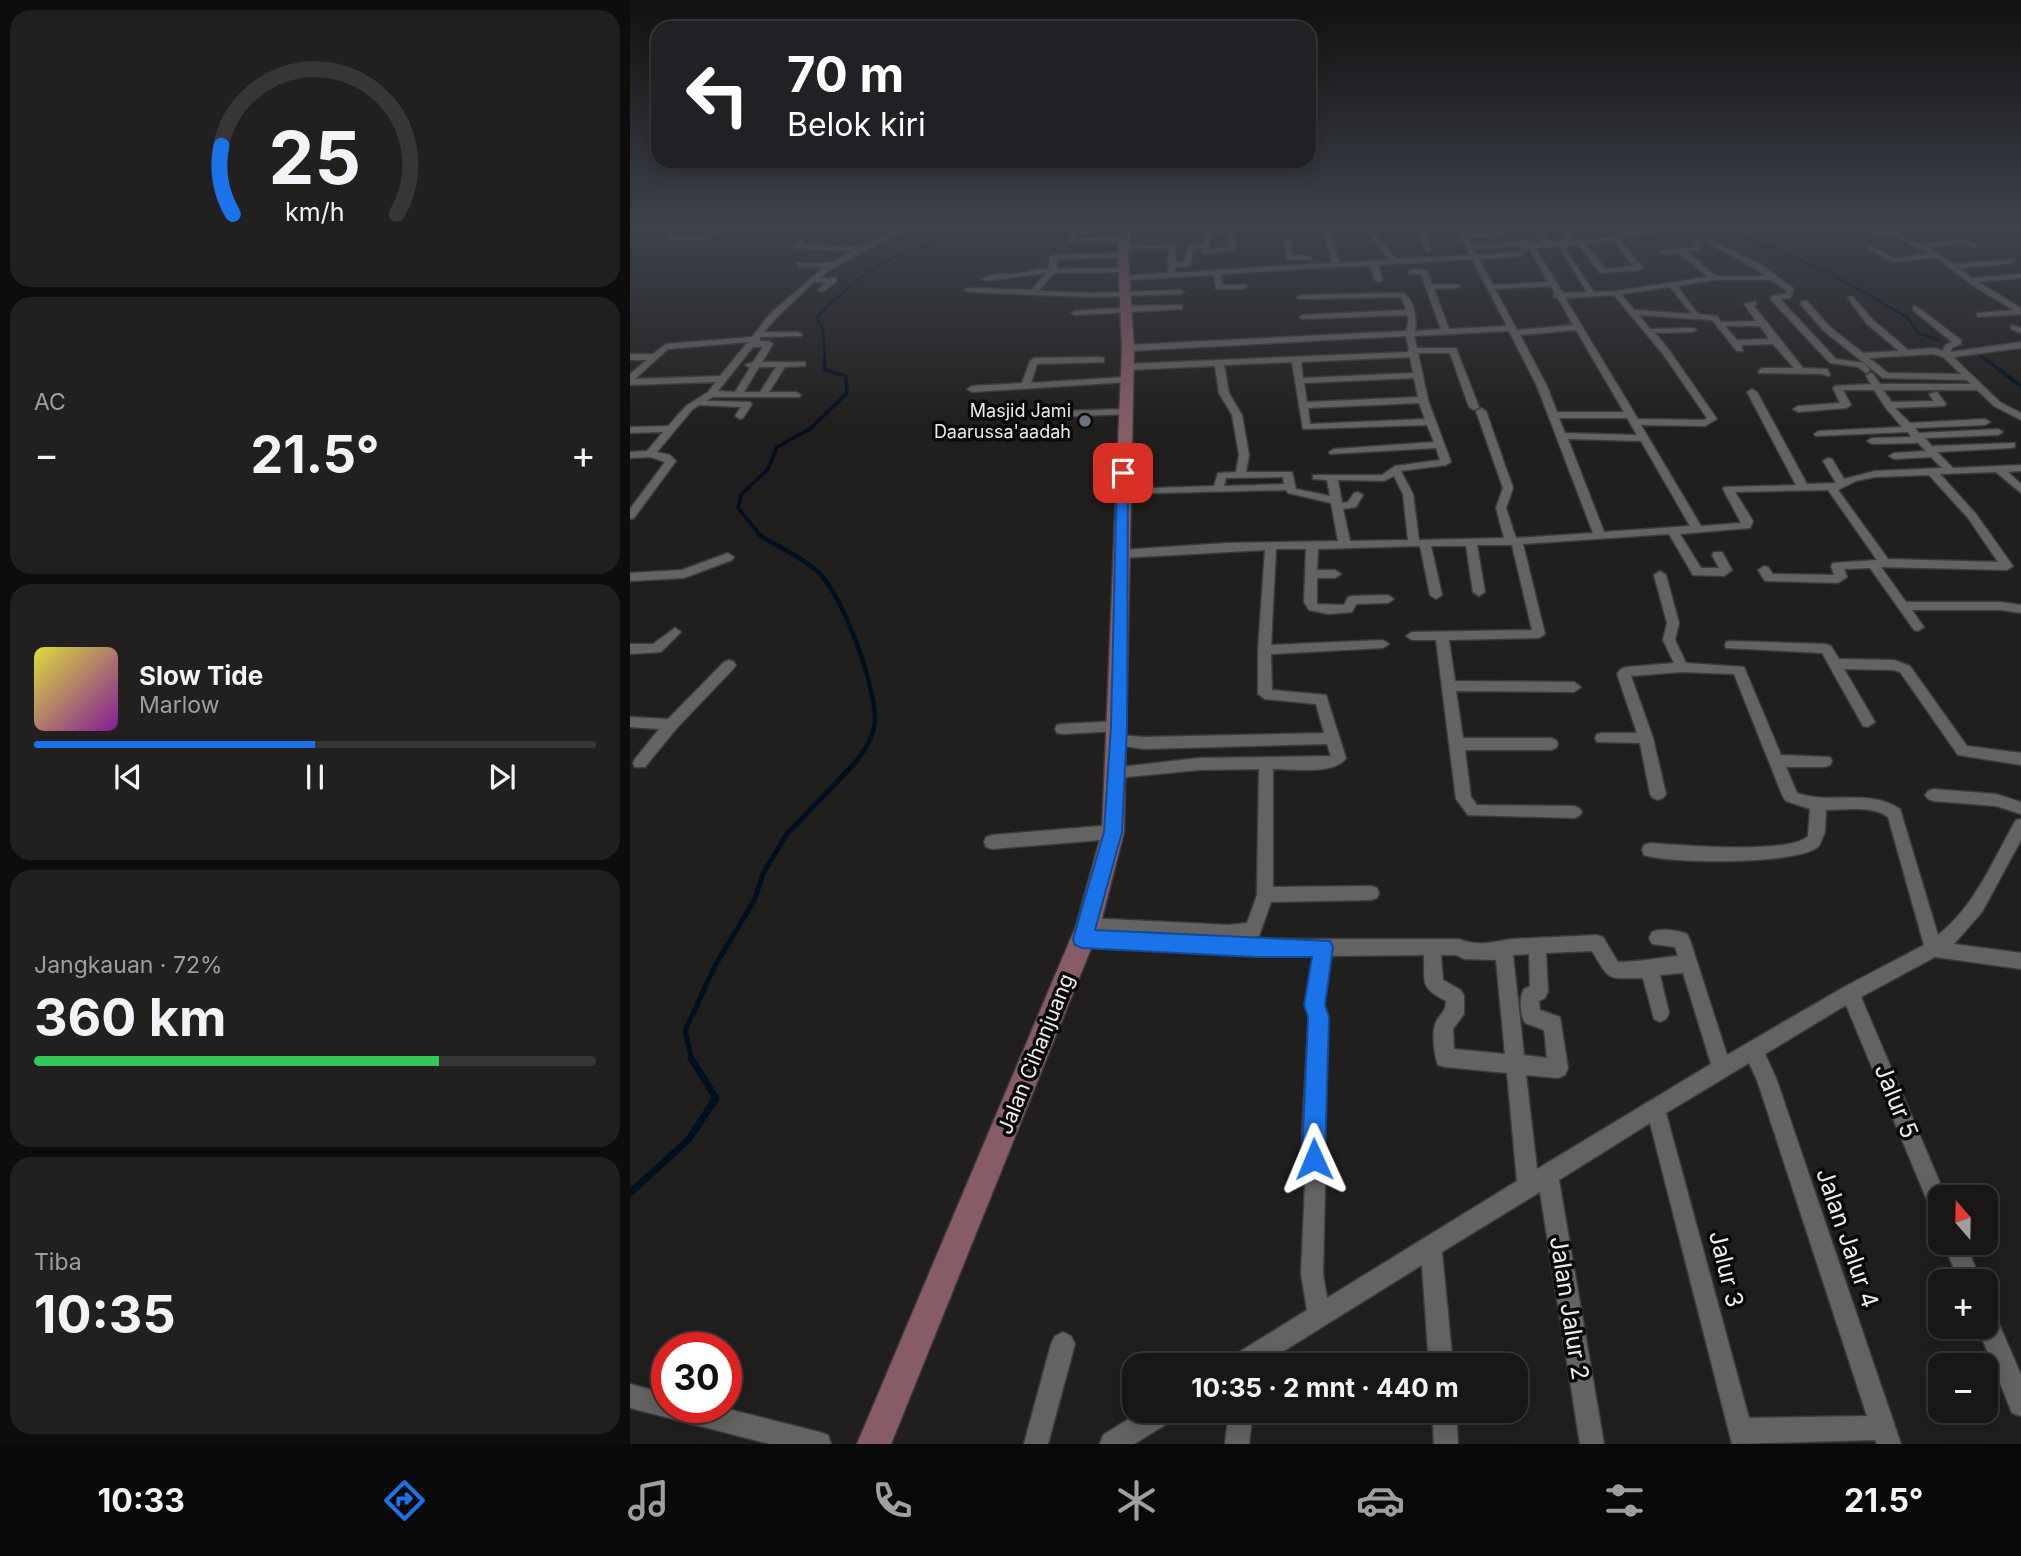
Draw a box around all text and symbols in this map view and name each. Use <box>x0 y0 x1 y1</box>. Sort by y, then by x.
text: 70 m <box>787 45 904 104</box>
icon: left <box>672 49 763 140</box>
text: Belok kiri <box>787 105 926 144</box>
text: 25 <box>269 114 361 203</box>
text: km/h <box>285 197 345 227</box>
text: AC <box>34 388 66 416</box>
place label: Masjid Jami Daarussa'aadah <box>934 400 1071 442</box>
marker: Masjid Jami Daarussa'aadah <box>1077 413 1093 429</box>
text: 21.5° <box>250 423 380 486</box>
text: − <box>34 431 59 477</box>
text: + <box>571 431 596 477</box>
pin <box>1093 443 1153 503</box>
icon: arrive <box>1104 454 1142 492</box>
text: Slow Tide <box>139 660 263 691</box>
text: Marlow <box>139 691 219 719</box>
icon: previous <box>109 758 147 796</box>
icon: pause <box>296 758 334 796</box>
icon: next <box>483 758 521 796</box>
text: Jangkauan · 72% <box>34 951 223 979</box>
street label: Jalan Cihanjuang <box>992 970 1079 1138</box>
text: 360 km <box>34 986 226 1049</box>
street label: Jalur 5 <box>1868 1059 1924 1142</box>
position arrow <box>1277 1122 1351 1196</box>
street label: Jalan Jalur 4 <box>1810 1164 1885 1312</box>
north arrow <box>1928 1185 1998 1255</box>
map controls <box>1928 1185 1998 1423</box>
street label: Jalur 3 <box>1703 1228 1750 1310</box>
street label: Jalan Jalur 2 <box>1544 1234 1595 1382</box>
text: Tiba <box>34 1248 82 1276</box>
button: + <box>1928 1269 1998 1339</box>
text: 10:35 <box>34 1283 176 1346</box>
speed limit sign: 30 <box>651 1332 742 1423</box>
button: − <box>1928 1353 1998 1423</box>
text: 10:35 · 2 mnt · 440 m <box>1191 1372 1459 1403</box>
icon: directions <box>380 1476 429 1525</box>
icon: music <box>624 1476 673 1525</box>
icon: phone <box>868 1476 917 1525</box>
icon: climate <box>1112 1476 1161 1525</box>
icon: car <box>1356 1476 1405 1525</box>
icon: filters <box>1600 1476 1649 1525</box>
text: 10:33 <box>98 1481 185 1520</box>
text: 21.5° <box>1844 1481 1923 1520</box>

